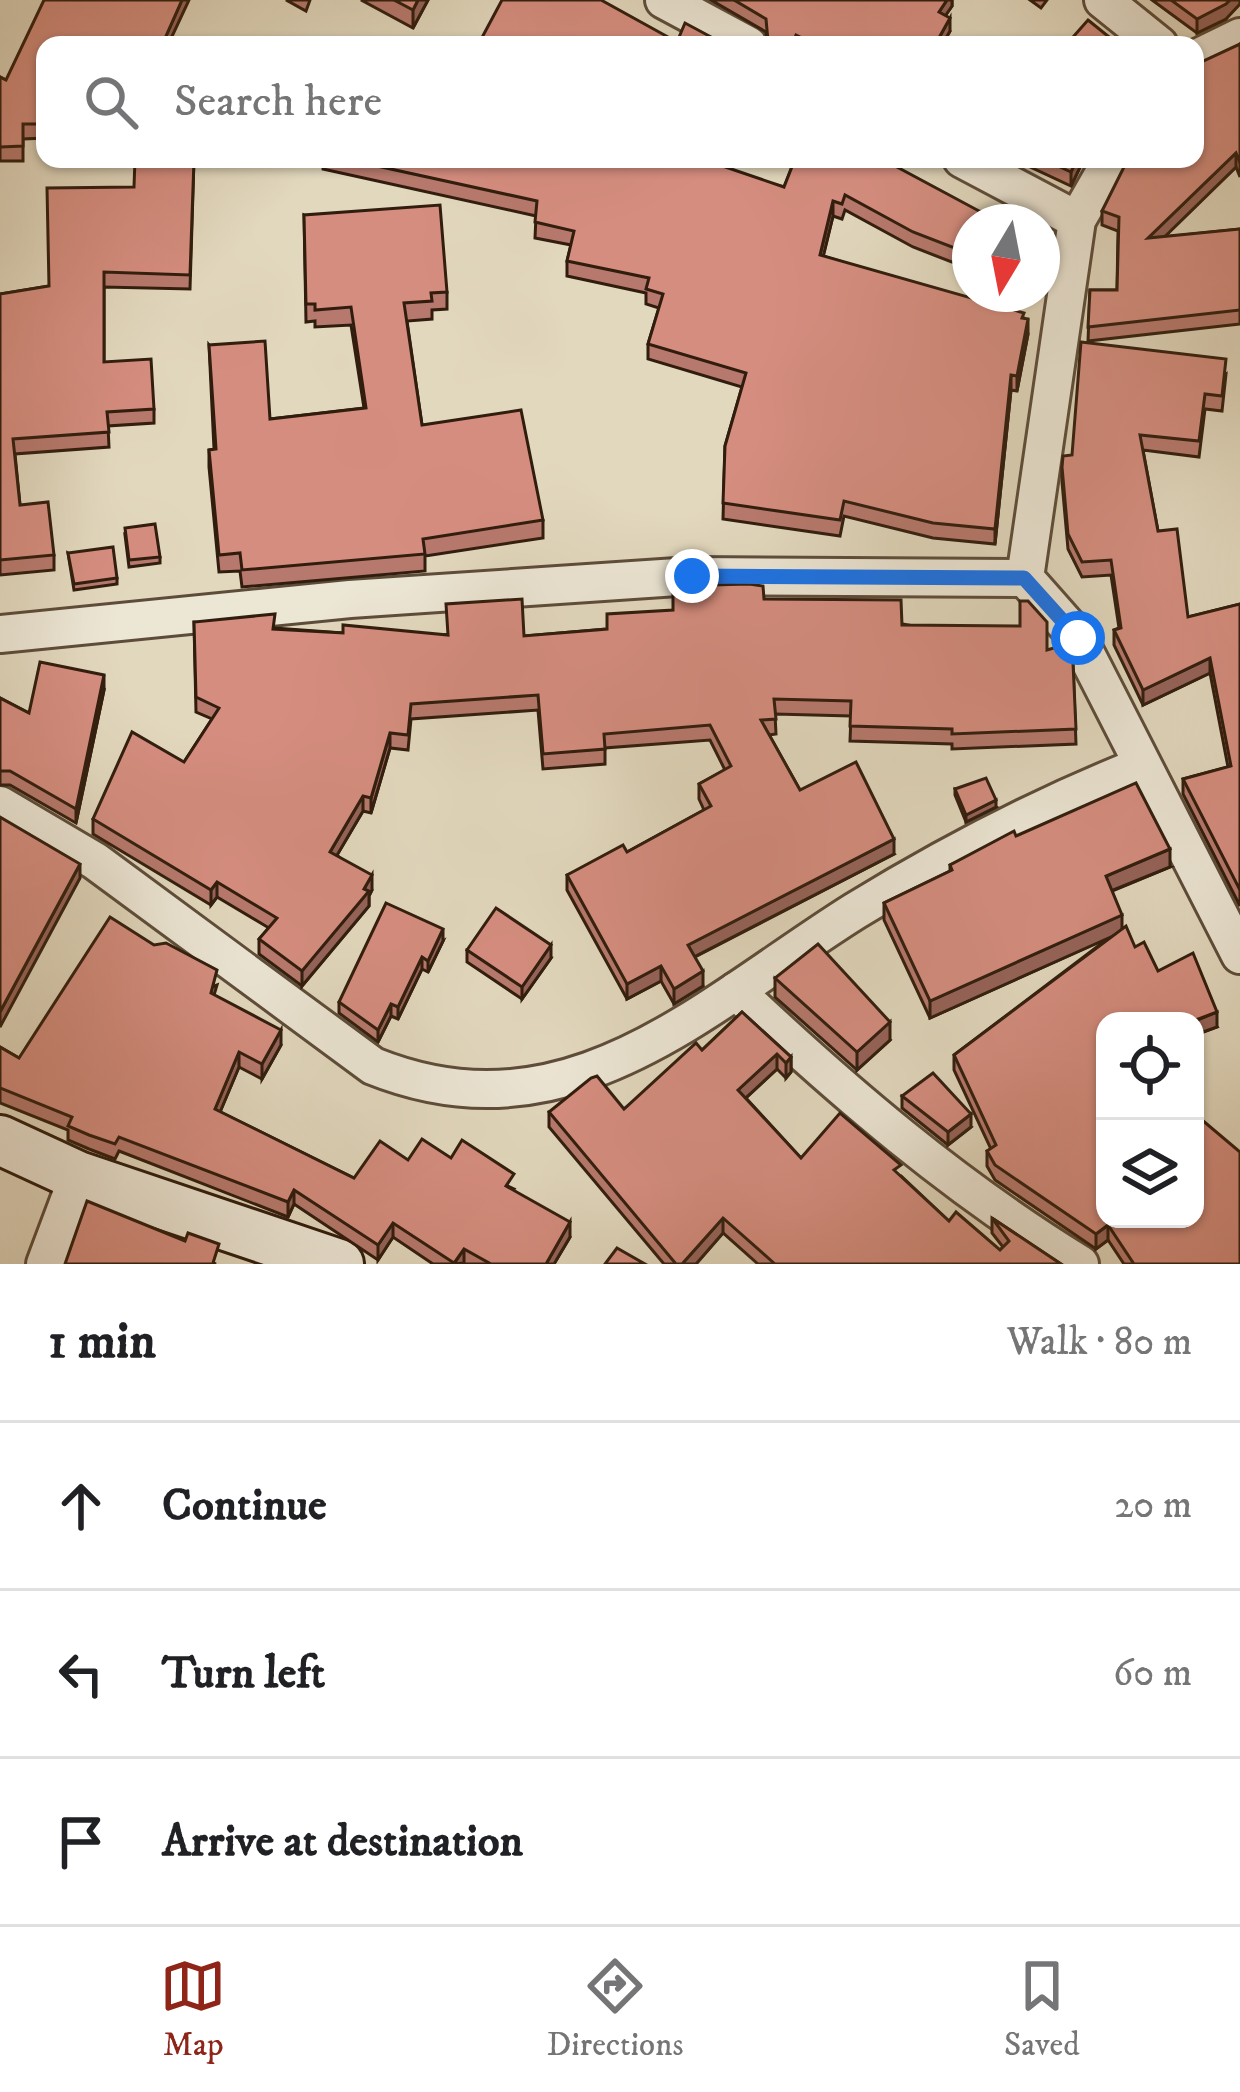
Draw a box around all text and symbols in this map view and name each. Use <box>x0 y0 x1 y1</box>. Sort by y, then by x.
search box <box>36 36 1204 168</box>
icon: search <box>78 69 144 135</box>
text: Search here <box>174 74 382 130</box>
north arrow <box>952 204 1060 312</box>
route end <box>665 549 719 603</box>
route start <box>1051 611 1105 665</box>
map controls <box>1096 1012 1204 1228</box>
button: locate <box>1096 1012 1204 1120</box>
button: layers <box>1096 1120 1204 1228</box>
text: 1 min <box>48 1310 156 1374</box>
text: Walk · 80 m <box>1007 1318 1192 1367</box>
icon: ahead <box>48 1473 114 1539</box>
text: Continue <box>162 1478 327 1534</box>
text: 20 m <box>1114 1481 1192 1530</box>
icon: left <box>48 1641 114 1707</box>
text: Turn left <box>162 1646 325 1702</box>
text: 60 m <box>1113 1649 1192 1698</box>
icon: arrive <box>48 1809 114 1875</box>
text: Arrive at destination <box>162 1814 523 1870</box>
tab: Map <box>160 1953 226 2066</box>
tab: Directions <box>547 1953 683 2066</box>
tab: Saved <box>1004 1953 1080 2066</box>

